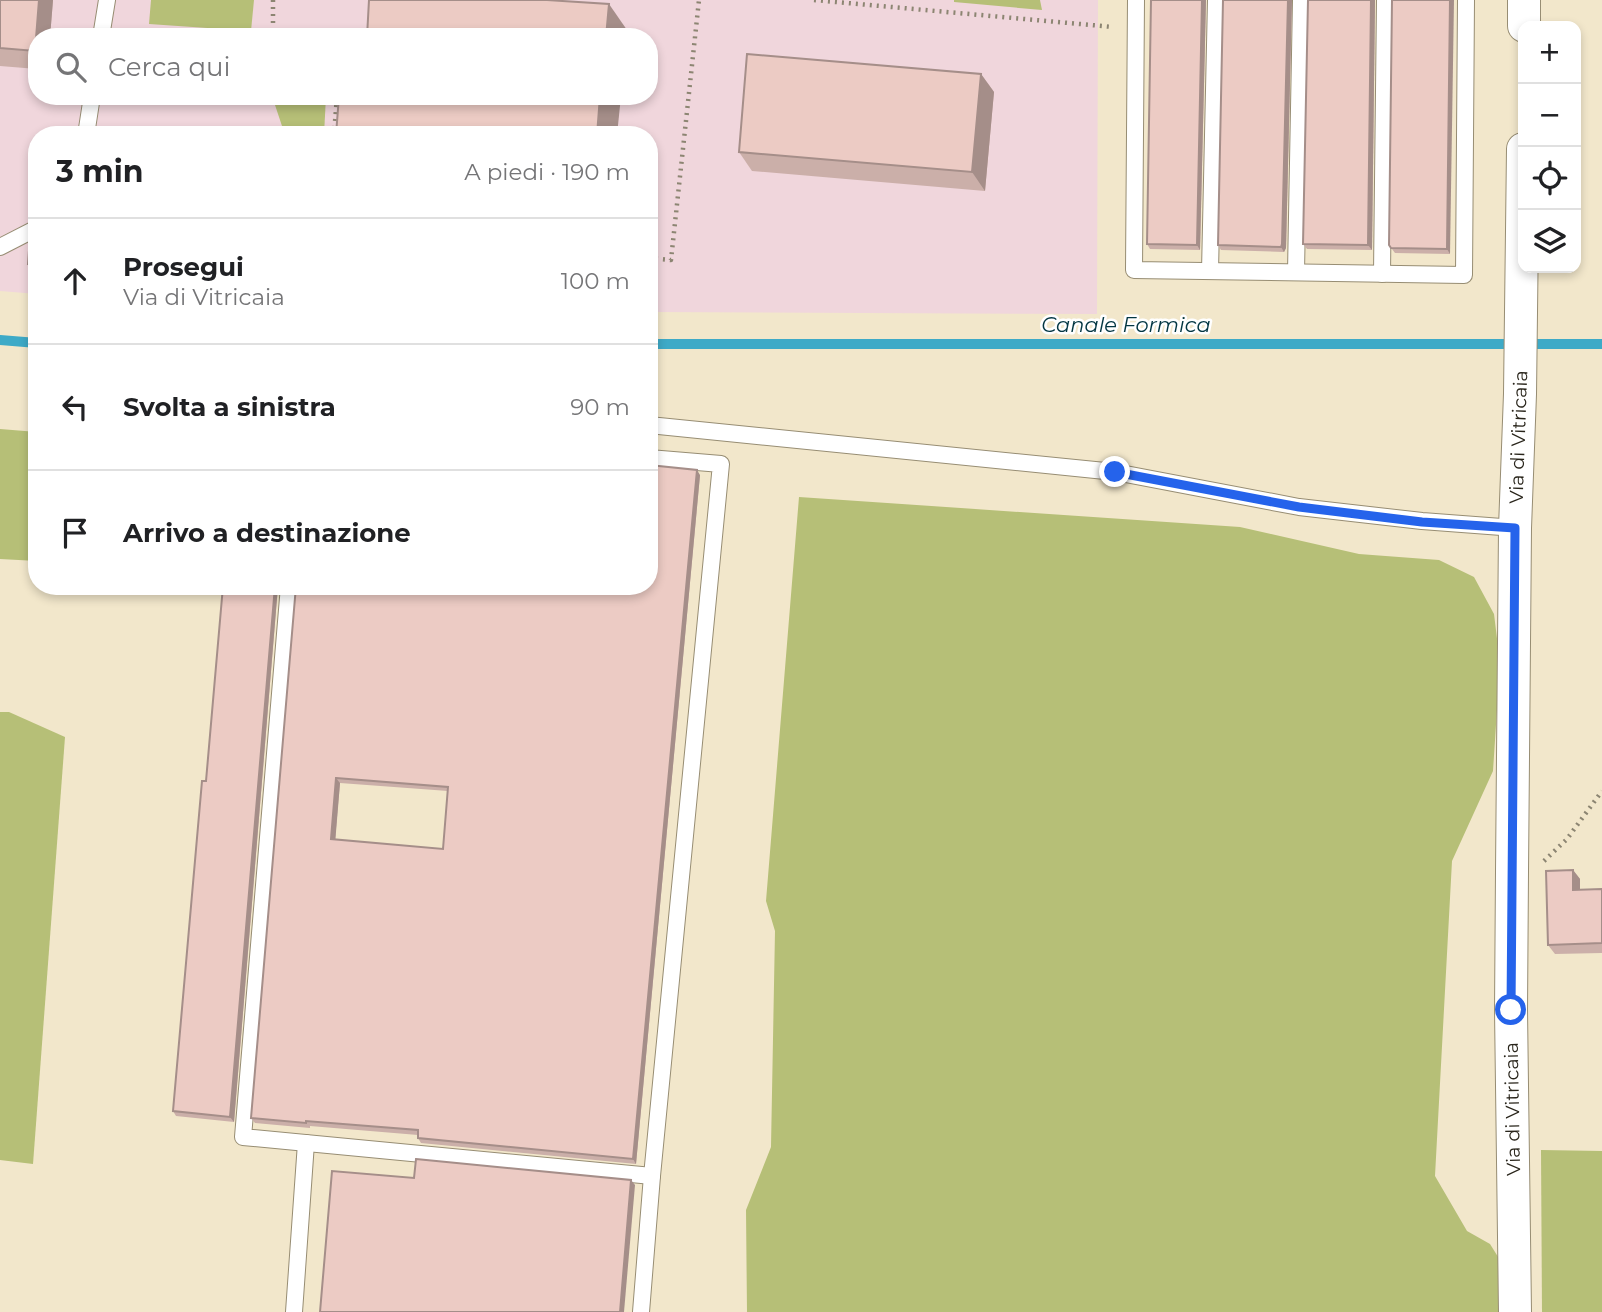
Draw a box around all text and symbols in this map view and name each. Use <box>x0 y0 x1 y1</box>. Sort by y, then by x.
map controls <box>1518 21 1581 273</box>
button: + <box>1518 21 1581 84</box>
search box <box>28 28 658 105</box>
icon: search <box>52 48 90 86</box>
text: Cerca qui <box>108 51 231 83</box>
button: − <box>1518 84 1581 147</box>
button: locate <box>1518 147 1581 210</box>
text: 3 min <box>56 153 143 190</box>
text: A piedi · 190 m <box>464 158 630 186</box>
button: layers <box>1518 210 1581 273</box>
text: Prosegui <box>123 251 244 283</box>
icon: ahead <box>56 262 94 300</box>
text: 100 m <box>561 267 630 295</box>
text: Via di Vitricaia <box>123 283 285 311</box>
water label: Canale Formica <box>1041 312 1211 337</box>
street label: Via di Vitricaia <box>1505 370 1532 504</box>
icon: left <box>56 388 94 426</box>
text: Svolta a sinistra <box>123 391 336 423</box>
text: 90 m <box>570 393 630 421</box>
route end <box>1099 456 1130 487</box>
icon: arrive <box>56 514 94 552</box>
text: Arrivo a destinazione <box>123 517 411 549</box>
route start <box>1495 994 1526 1025</box>
street label: Via di Vitricaia <box>1500 1042 1525 1176</box>

